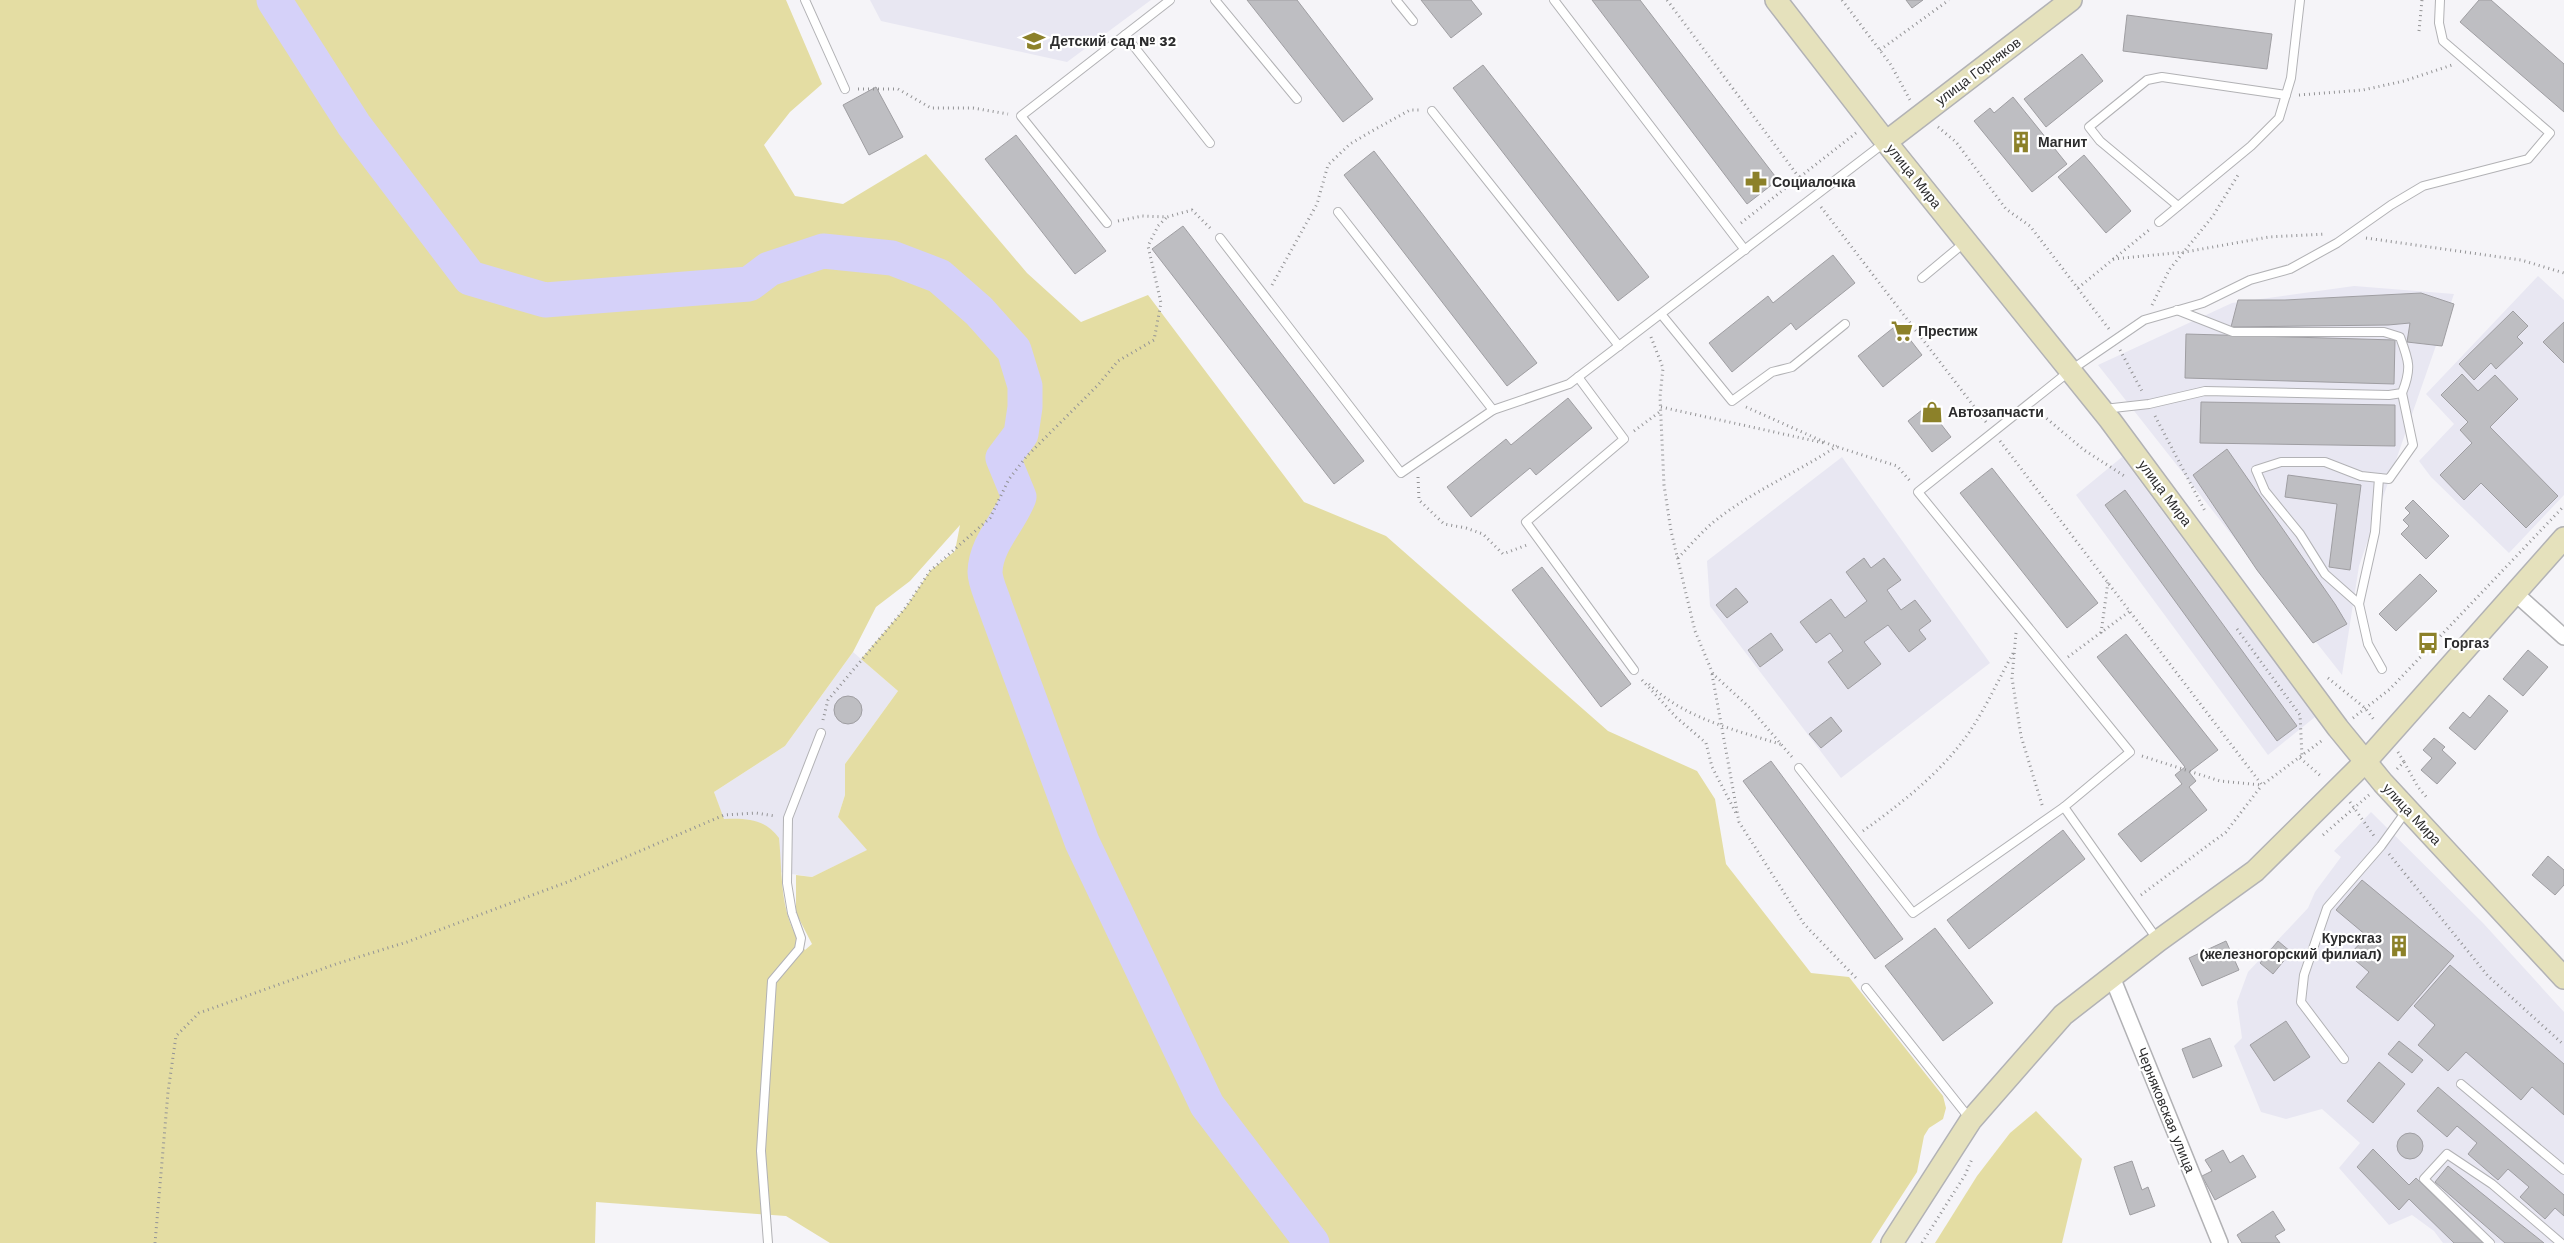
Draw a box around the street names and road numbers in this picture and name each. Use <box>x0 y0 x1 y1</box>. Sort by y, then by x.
street label: улица Горняков <box>1932 34 2024 108</box>
street label: улица Мира <box>1883 141 1945 212</box>
street label: улица Мира <box>2135 457 2195 529</box>
street label: улица Мира <box>2379 780 2445 848</box>
street label: Черняковская улица <box>2134 1045 2199 1175</box>

